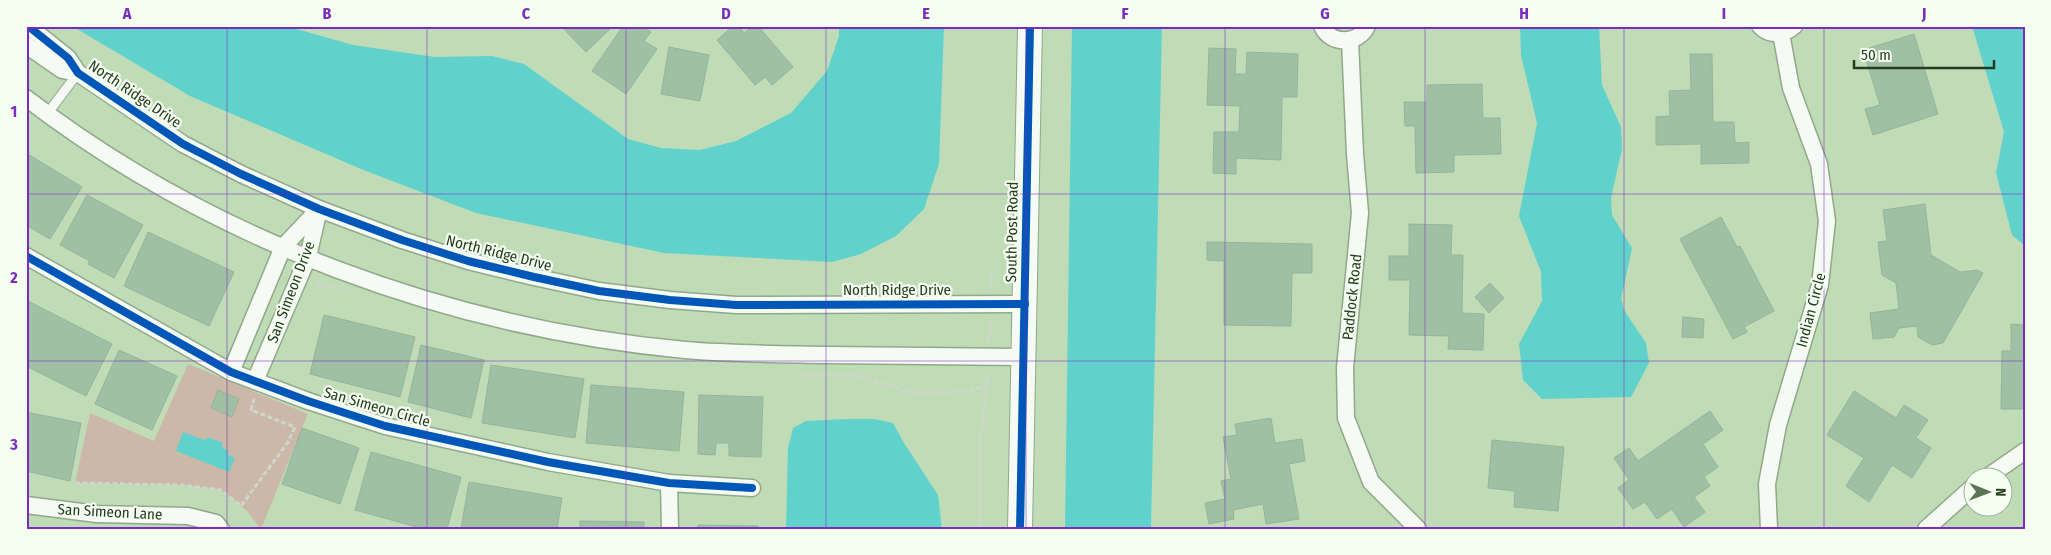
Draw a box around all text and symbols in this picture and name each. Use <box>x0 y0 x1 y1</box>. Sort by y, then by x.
text: A <box>122 4 132 23</box>
text: B <box>323 4 332 23</box>
text: C <box>522 4 531 23</box>
text: D <box>721 4 731 23</box>
text: E <box>922 4 930 23</box>
text: F <box>1121 4 1129 23</box>
text: G <box>1320 4 1330 23</box>
text: H <box>1519 4 1529 23</box>
text: I <box>1722 4 1726 23</box>
text: J <box>1921 4 1926 23</box>
scale bar <box>1854 38 1994 70</box>
text: 50 m <box>1861 46 1891 64</box>
street label: North Ridge Drive <box>85 56 185 132</box>
text: 1 <box>11 102 17 121</box>
street label: South Post Road <box>1002 181 1022 283</box>
street label: North Ridge Drive <box>444 231 554 275</box>
street label: San Simeon Drive <box>263 239 319 345</box>
street label: Paddock Road <box>1339 253 1365 341</box>
text: 2 <box>9 268 18 287</box>
street label: Indian Circle <box>1792 271 1830 349</box>
street label: North Ridge Drive <box>843 281 951 299</box>
street label: San Simeon Circle <box>322 383 432 431</box>
text: 3 <box>9 435 18 454</box>
north arrow <box>1964 468 2014 518</box>
text: N <box>1992 488 2009 497</box>
street label: San Simeon Lane <box>57 500 163 524</box>

